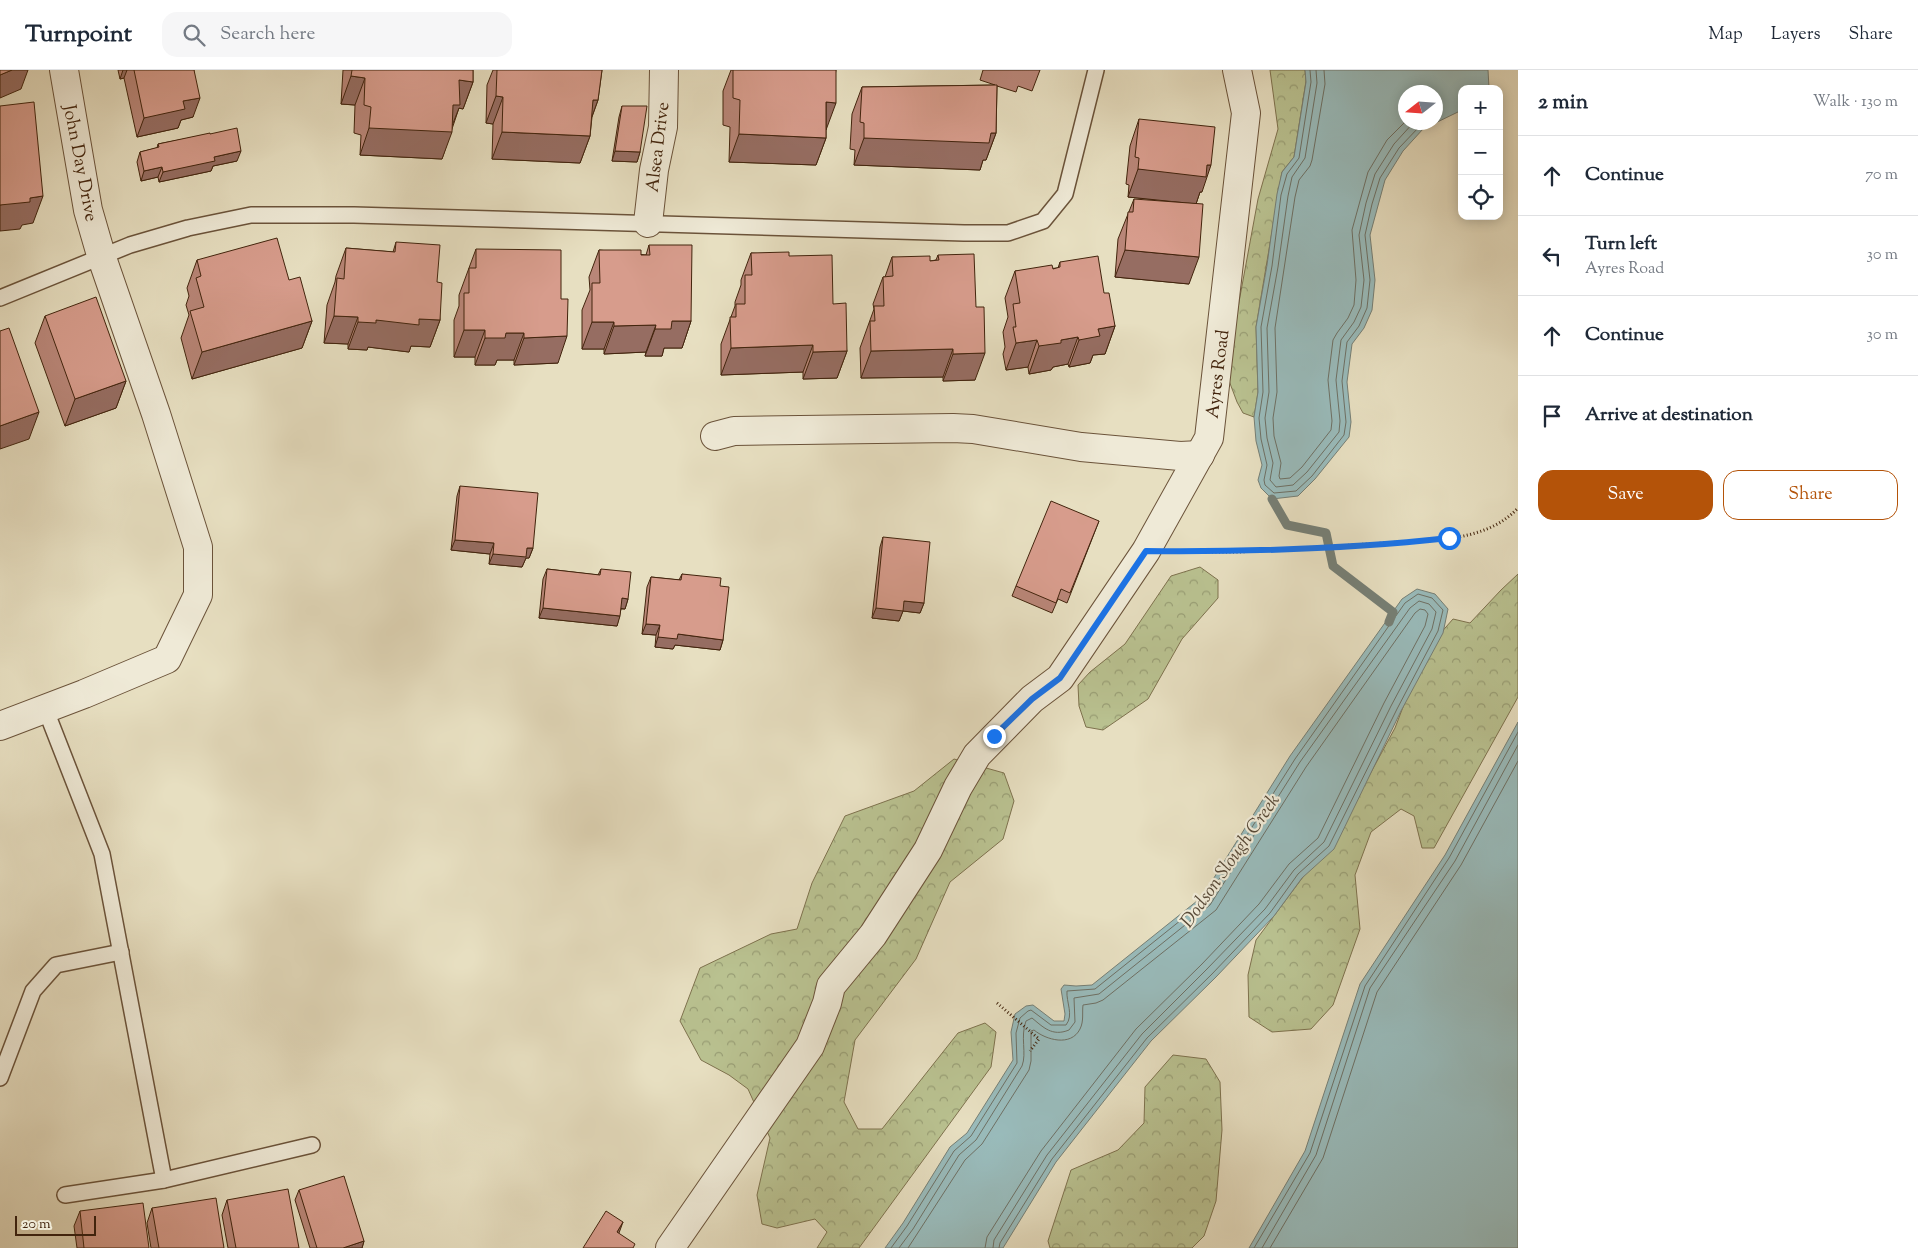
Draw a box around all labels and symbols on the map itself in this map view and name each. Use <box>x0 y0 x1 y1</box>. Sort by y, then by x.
north arrow <box>1398 85 1443 130</box>
street label: Alsea Drive <box>641 101 677 194</box>
street label: John Day Drive <box>55 102 103 224</box>
street label: Ayres Road <box>1201 328 1237 420</box>
route start <box>1438 527 1461 550</box>
route end <box>983 725 1006 748</box>
water label: Dodson Slough Creek <box>1175 789 1288 934</box>
scale bar <box>15 1213 96 1236</box>

